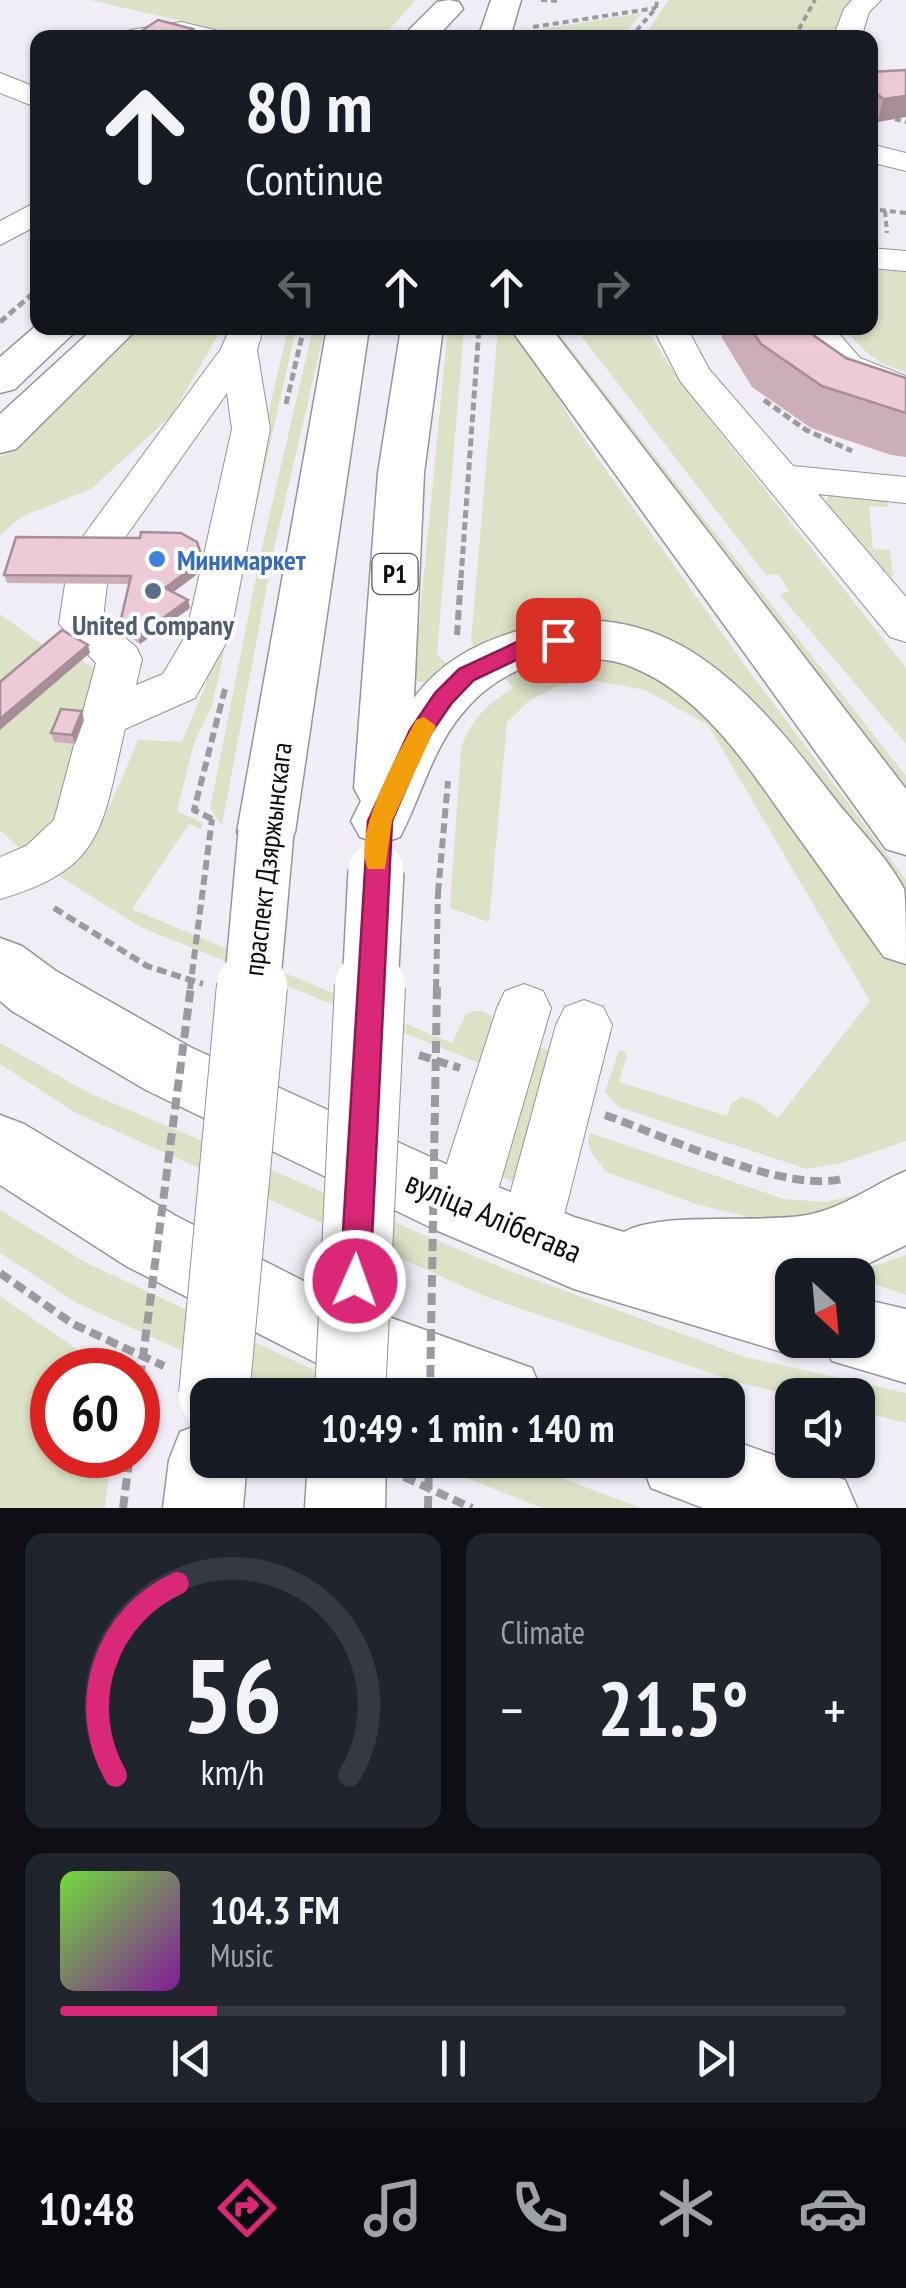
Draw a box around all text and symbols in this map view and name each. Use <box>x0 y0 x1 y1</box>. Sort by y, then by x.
text: 80 m <box>245 61 373 151</box>
icon: ahead <box>80 70 210 200</box>
text: Continue <box>245 149 384 207</box>
icon: left <box>269 260 324 315</box>
icon: ahead <box>374 260 429 315</box>
icon: ahead <box>479 260 534 315</box>
icon: right <box>584 260 639 315</box>
place label: Минимаркет <box>177 541 306 578</box>
marker: Минимаркет <box>146 548 168 570</box>
road number: Р1 <box>372 554 418 594</box>
marker: United Company <box>142 580 164 602</box>
pin <box>516 598 601 683</box>
place label: United Company <box>72 606 235 643</box>
icon: arrive <box>531 613 586 668</box>
street label: праспект Дзяржынскага <box>234 740 300 978</box>
street label: вуліца Алібегава <box>400 1160 588 1272</box>
position arrow <box>303 1229 407 1333</box>
north arrow <box>775 1258 875 1358</box>
map controls <box>775 1258 875 1478</box>
speed limit sign: 60 <box>30 1348 160 1478</box>
button: sound <box>775 1378 875 1478</box>
text: 10:49 · 1 min · 140 m <box>321 1403 614 1452</box>
text: Climate <box>501 1611 585 1653</box>
text: 56 <box>183 1627 282 1762</box>
text: 21.5° <box>598 1660 749 1757</box>
text: − <box>501 1674 523 1745</box>
text: + <box>823 1674 846 1745</box>
text: km/h <box>201 1749 264 1795</box>
text: 104.3 FM <box>210 1885 340 1934</box>
text: Music <box>210 1934 273 1976</box>
icon: previous <box>164 2031 219 2086</box>
icon: pause <box>426 2031 481 2086</box>
icon: next <box>688 2031 743 2086</box>
icon: directions <box>212 2173 282 2243</box>
icon: music <box>358 2173 428 2243</box>
icon: phone <box>505 2173 575 2243</box>
icon: climate <box>651 2173 721 2243</box>
icon: car <box>798 2173 868 2243</box>
text: 10:48 <box>38 2179 136 2237</box>

